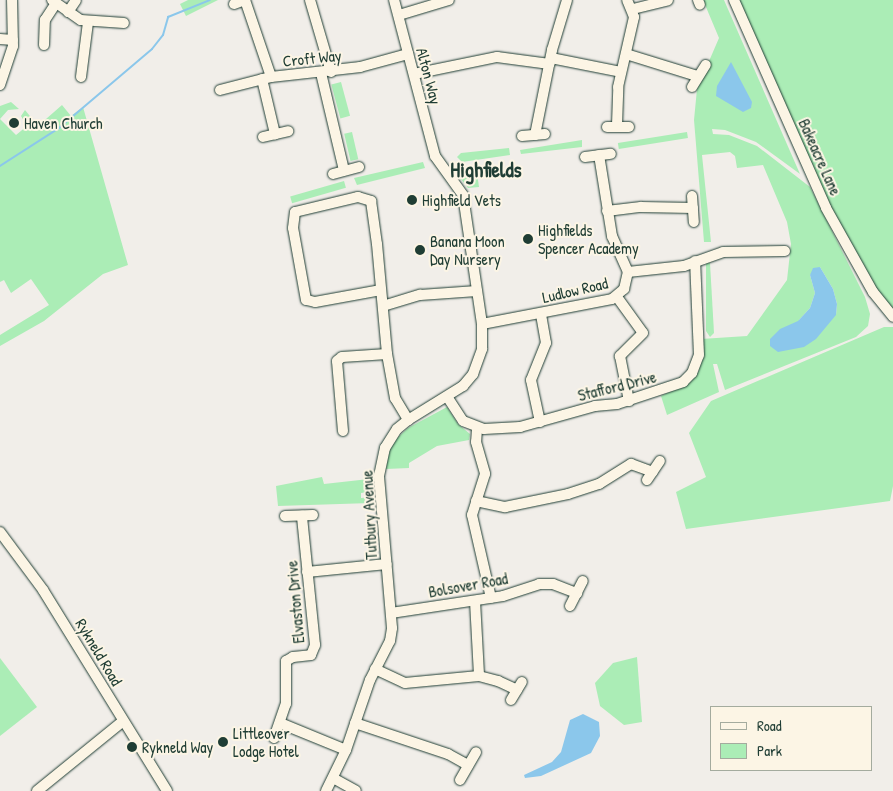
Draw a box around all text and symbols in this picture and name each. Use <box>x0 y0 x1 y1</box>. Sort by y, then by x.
street label: Croft Way <box>282 45 342 71</box>
street label: Alton Way <box>412 46 446 106</box>
place label: Haven Church <box>24 113 102 133</box>
street label: Bakeacre Lane <box>795 116 845 198</box>
marker: Haven Church <box>8 117 20 129</box>
district label: Highfields <box>450 157 522 183</box>
place label: Highfield Vets <box>422 190 501 210</box>
marker: Highfield Vets <box>406 194 418 206</box>
place label: Highfields Spencer Academy <box>538 220 639 258</box>
place label: Banana Moon Day Nursery <box>430 231 505 269</box>
marker: Highfields Spencer Academy <box>522 233 534 245</box>
marker: Banana Moon Day Nursery <box>414 244 426 256</box>
street label: Ludlow Road <box>540 273 610 307</box>
street label: Stafford Drive <box>576 367 658 405</box>
street label: Tutbury Avenue <box>357 470 381 560</box>
street label: Elvaston Drive <box>282 560 308 644</box>
street label: Bolsover Road <box>427 569 509 601</box>
street label: Rykneld Road <box>72 615 126 689</box>
legend <box>710 706 873 771</box>
text: Road <box>757 715 782 736</box>
place label: Littleover Lodge Hotel <box>233 723 299 761</box>
marker: Littleover Lodge Hotel <box>217 736 229 748</box>
place label: Rykneld Way <box>142 737 213 757</box>
text: Park <box>757 740 782 761</box>
marker: Rykneld Way <box>126 741 138 753</box>

